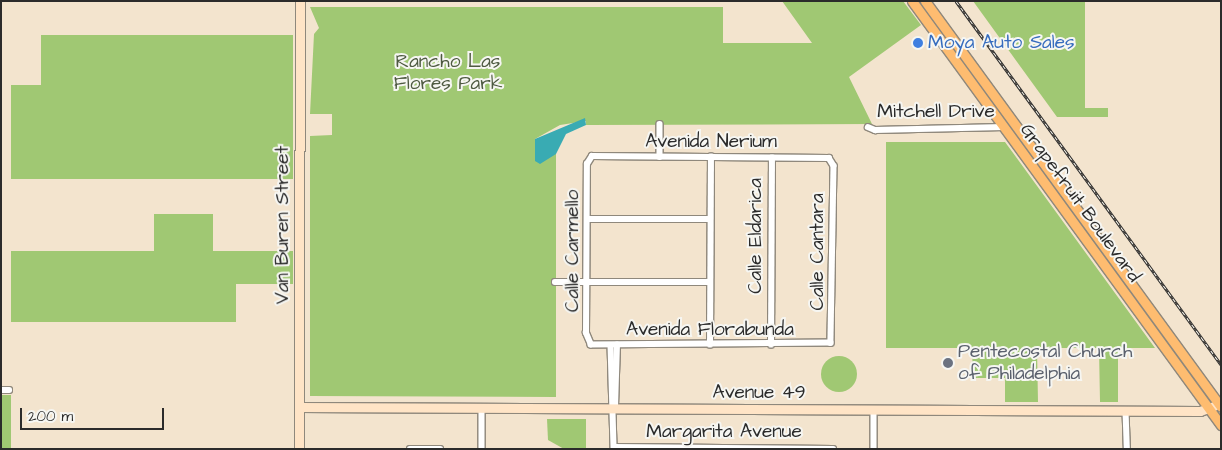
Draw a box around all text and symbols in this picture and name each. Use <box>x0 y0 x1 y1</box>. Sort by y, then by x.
place label: Moya Auto Sales <box>928 32 1075 54</box>
marker: Moya Auto Sales <box>912 37 924 49</box>
park label: Rancho Las Flores Park <box>394 51 502 95</box>
street label: Mitchell Drive <box>877 101 995 123</box>
street label: Grapefruit Boulevard <box>1015 119 1145 287</box>
street label: Avenida Nerium <box>645 131 777 153</box>
street label: Van Buren Street <box>272 146 294 304</box>
street label: Calle Eldarica <box>745 178 767 294</box>
street label: Calle Carmello <box>562 190 584 312</box>
street label: Calle Cantara <box>807 193 829 311</box>
street label: Avenida Florabunda <box>626 319 794 341</box>
place label: Pentecostal Church of Philadelphia <box>958 341 1132 385</box>
marker: Pentecostal Church of Philadelphia <box>942 357 954 369</box>
street label: Avenue 49 <box>712 382 806 404</box>
scale bar <box>22 398 166 430</box>
text: 200 m <box>28 406 73 427</box>
street label: Margarita Avenue <box>646 421 802 443</box>

